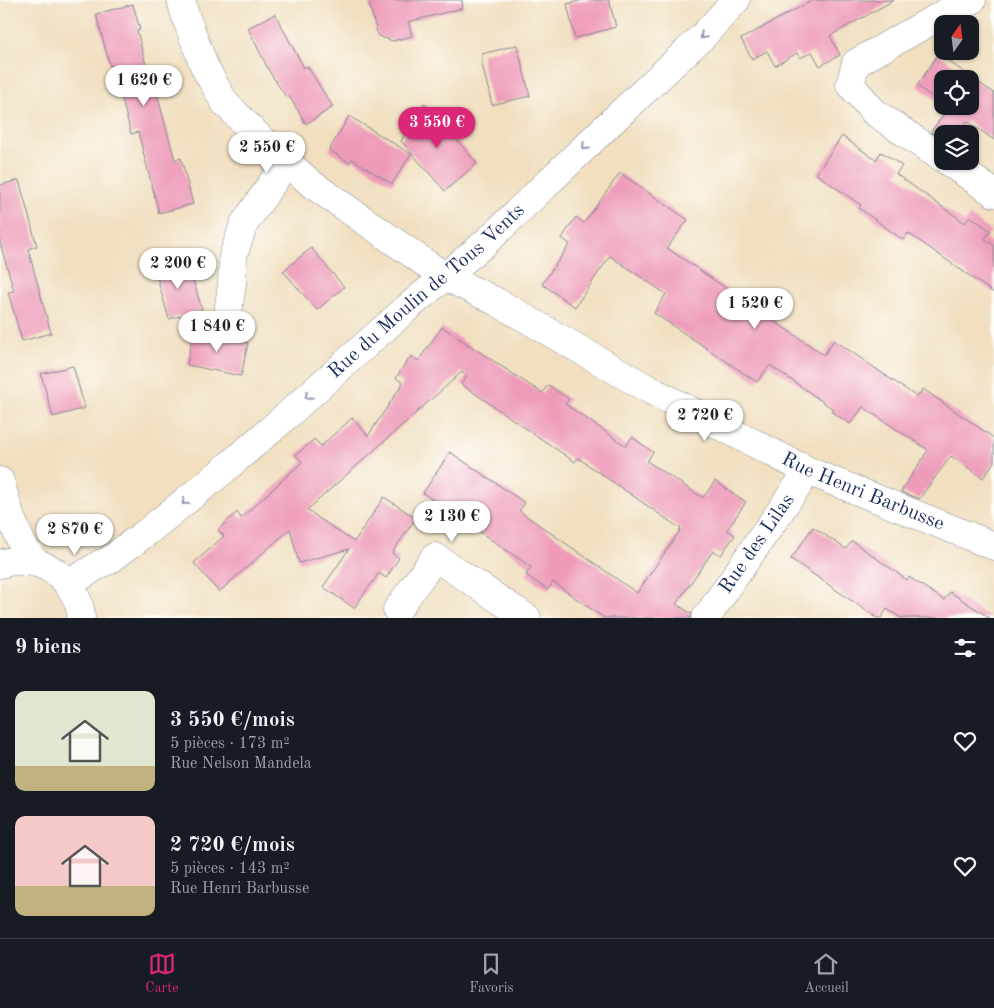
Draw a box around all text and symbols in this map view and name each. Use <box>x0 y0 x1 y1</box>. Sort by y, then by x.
north arrow <box>934 15 979 60</box>
map controls <box>934 15 979 170</box>
one-way arrow <box>700 30 709 39</box>
pin: 1 620 € <box>98 64 190 107</box>
button: locate <box>934 70 979 115</box>
text: 1 620 € <box>116 73 172 89</box>
pin: 3 550 € <box>391 106 483 149</box>
text: 3 550 € <box>409 115 465 131</box>
button: layers <box>934 125 979 170</box>
pin: 2 550 € <box>221 132 313 174</box>
text: 2 550 € <box>239 140 295 156</box>
one-way arrow <box>581 141 590 150</box>
street label: Rue du Moulin de Tous Vents <box>325 200 529 383</box>
pin: 2 200 € <box>132 248 224 290</box>
text: 2 200 € <box>150 256 206 272</box>
pin: 1 520 € <box>709 288 801 330</box>
text: 1 520 € <box>727 296 783 312</box>
pin: 1 840 € <box>171 310 263 353</box>
text: 1 840 € <box>189 319 245 335</box>
one-way arrow <box>305 390 314 399</box>
pin: 2 720 € <box>659 400 751 442</box>
text: 2 720 € <box>677 408 733 424</box>
street label: Rue Henri Barbusse <box>778 449 947 535</box>
street label: Rue des Lilas <box>716 490 799 598</box>
one-way arrow <box>181 496 190 505</box>
pin: 2 130 € <box>406 500 498 543</box>
text: 2 130 € <box>424 509 480 525</box>
pin: 2 870 € <box>29 514 121 556</box>
text: 2 870 € <box>47 522 103 538</box>
icon: filters <box>951 634 979 662</box>
text: 9 biens <box>15 637 81 658</box>
text: 3 550 €/mois <box>170 710 295 731</box>
icon: home <box>55 711 115 771</box>
icon: heart <box>951 727 979 755</box>
text: 5 pièces · 173 m² <box>170 736 290 752</box>
text: Rue Nelson Mandela <box>170 756 312 772</box>
text: 2 720 €/mois <box>170 835 295 856</box>
icon: home <box>55 836 115 896</box>
icon: heart <box>951 852 979 880</box>
text: 5 pièces · 143 m² <box>170 861 290 877</box>
text: Rue Henri Barbusse <box>170 881 309 897</box>
tab: Carte <box>145 950 179 997</box>
tab: Favoris <box>469 950 514 997</box>
tab: Accueil <box>804 950 849 997</box>

